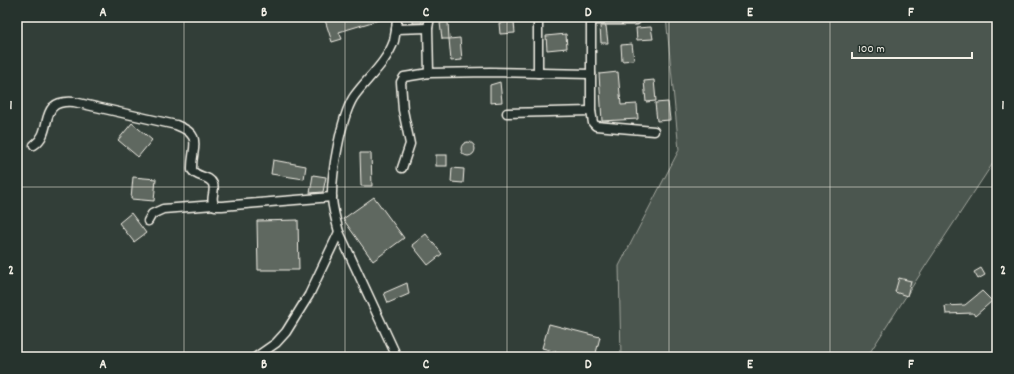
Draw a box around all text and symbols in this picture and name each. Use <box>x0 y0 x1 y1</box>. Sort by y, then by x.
text: A <box>99 4 107 23</box>
text: B <box>261 4 267 23</box>
text: C <box>423 4 430 23</box>
text: D <box>585 4 592 23</box>
text: E <box>747 4 754 23</box>
text: F <box>908 4 914 23</box>
scale bar <box>852 34 972 60</box>
text: 100 m <box>858 41 885 58</box>
text: 1 <box>10 97 13 116</box>
text: 1 <box>1002 97 1005 116</box>
text: 2 <box>8 262 14 281</box>
text: 2 <box>1000 262 1006 281</box>
text: A <box>99 356 107 374</box>
text: B <box>261 356 267 374</box>
text: C <box>423 356 430 374</box>
text: D <box>585 356 592 374</box>
text: E <box>747 356 754 374</box>
text: F <box>908 356 914 374</box>

